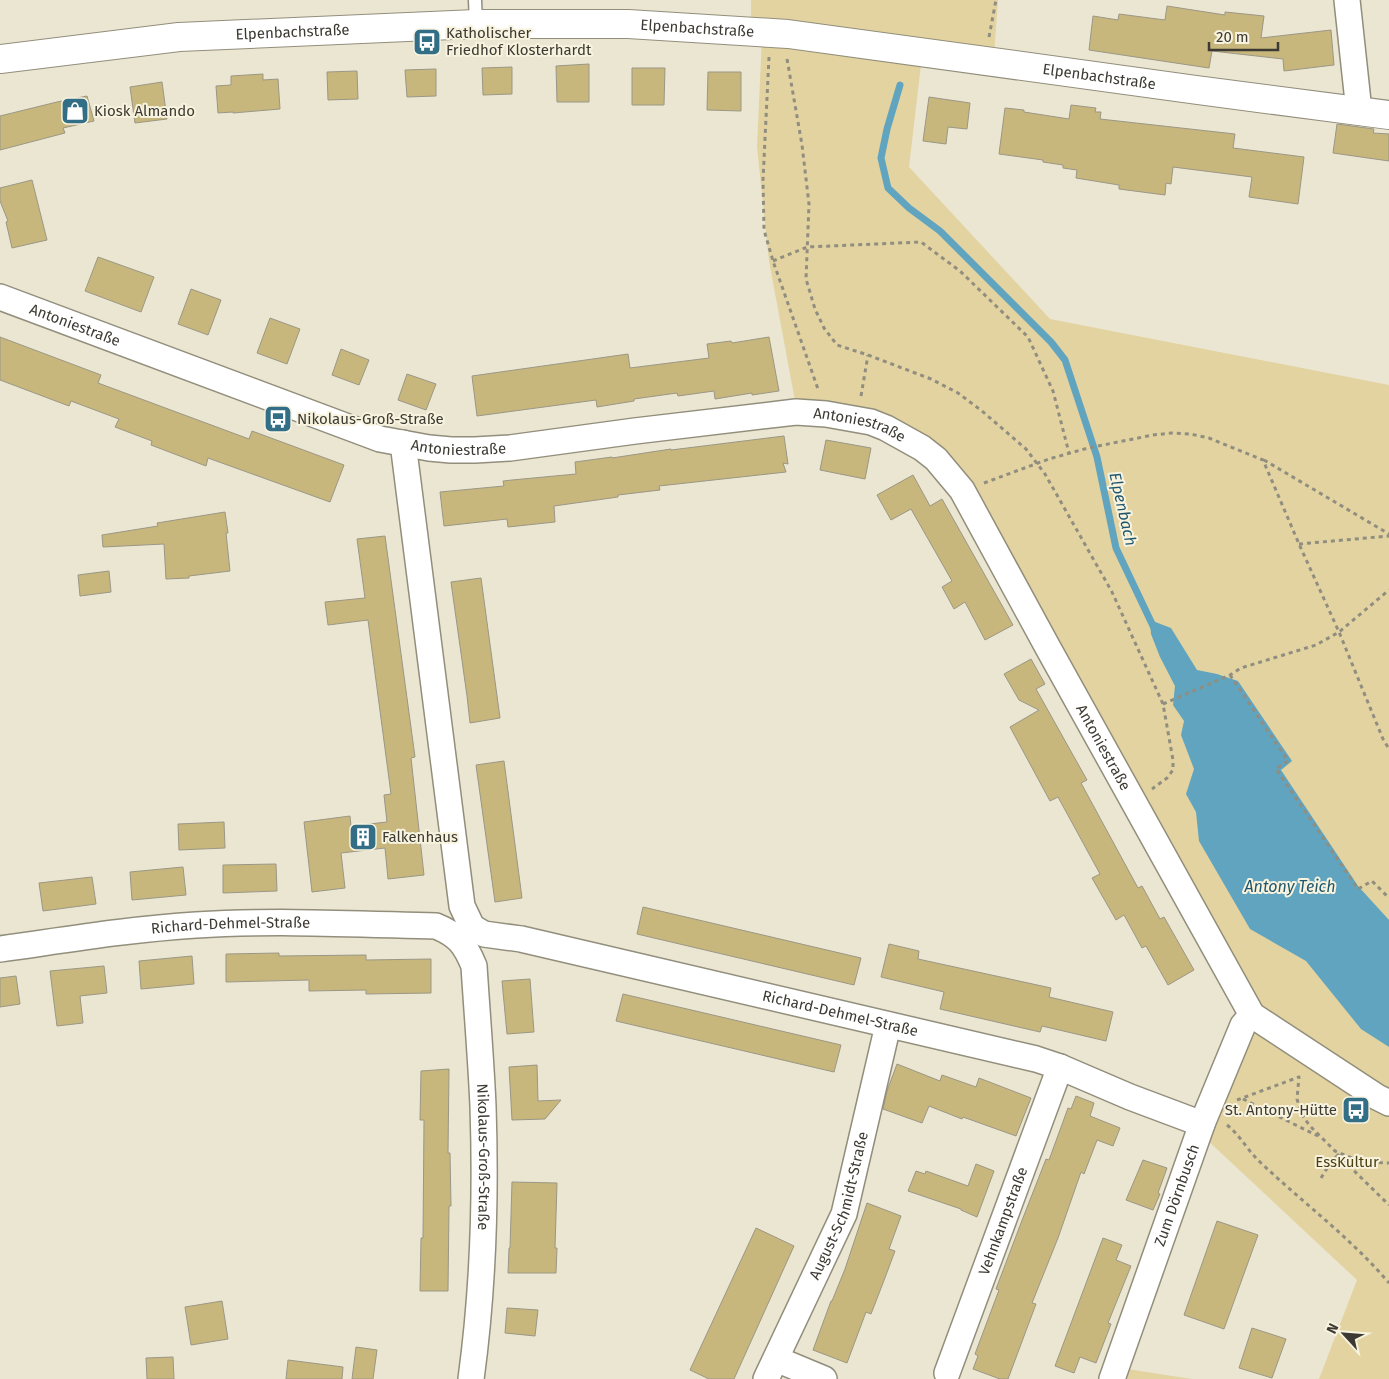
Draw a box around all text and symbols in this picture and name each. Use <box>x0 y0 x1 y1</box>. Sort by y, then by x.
street label: Elpenbachstraße <box>640 16 755 41</box>
scale bar <box>1209 20 1278 52</box>
street label: Elpenbachstraße <box>235 21 350 44</box>
place label: Katholischer Friedhof Klosterhardt <box>446 24 592 59</box>
bus stop icon: Katholischer Friedhof Klosterhardt <box>412 27 442 57</box>
text: 20 m <box>1216 28 1249 46</box>
street label: Elpenbachstraße <box>1041 60 1157 93</box>
shop icon: Kiosk Almando <box>60 96 90 126</box>
place label: Kiosk Almando <box>94 102 195 120</box>
street label: Antoniestraße <box>27 300 123 350</box>
bus stop icon: Nikolaus-Groß-Straße <box>263 404 293 434</box>
street label: Antoniestraße <box>813 404 909 446</box>
place label: Nikolaus-Groß-Straße <box>297 410 444 428</box>
street label: Antoniestraße <box>409 436 507 459</box>
water label: Elpenbach <box>1105 470 1141 548</box>
street label: Antoniestraße <box>1072 701 1134 794</box>
building icon: Falkenhaus <box>348 822 378 852</box>
place label: Falkenhaus <box>382 828 458 846</box>
water label: Antony Teich <box>1244 877 1335 896</box>
street label: Richard-Dehmel-Straße <box>150 914 310 938</box>
street label: Richard-Dehmel-Straße <box>761 987 920 1040</box>
street label: Nikolaus-Groß-Straße <box>473 1083 493 1231</box>
bus stop icon: St. Antony-Hütte <box>1341 1095 1371 1125</box>
place label: St. Antony-Hütte <box>1225 1101 1337 1119</box>
street label: August-Schmidt-Straße <box>805 1130 872 1282</box>
street label: Zum Dörnbusch <box>1151 1142 1203 1248</box>
park label: EssKultur <box>1315 1153 1379 1171</box>
street label: Vehnkampstraße <box>975 1164 1031 1278</box>
north arrow <box>1319 1309 1369 1359</box>
text: N <box>1323 1321 1342 1336</box>

